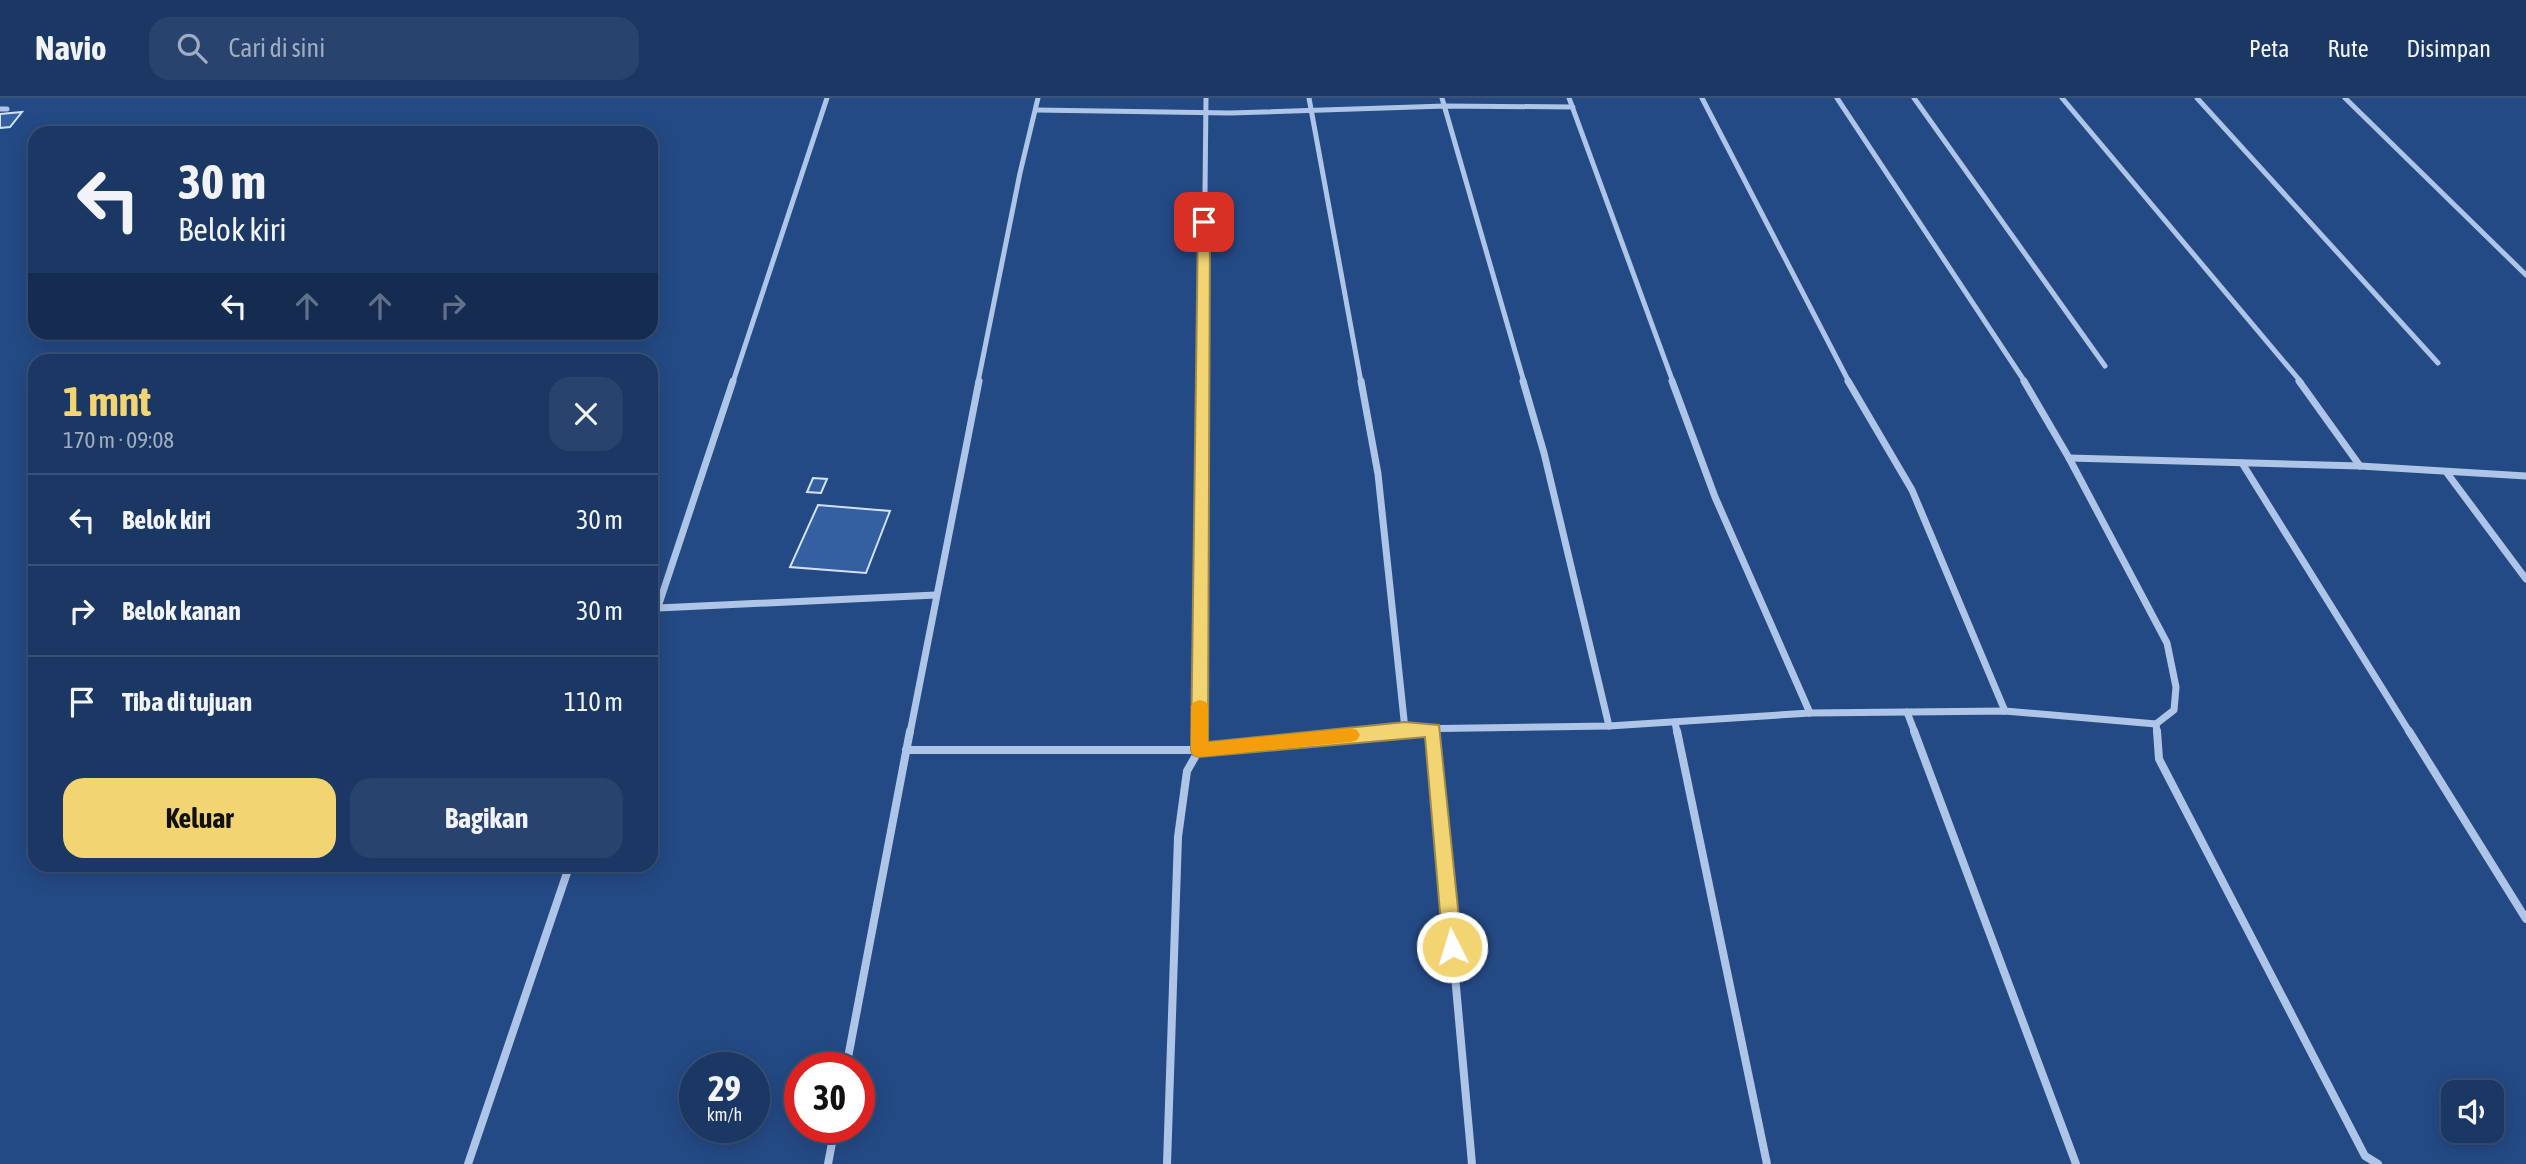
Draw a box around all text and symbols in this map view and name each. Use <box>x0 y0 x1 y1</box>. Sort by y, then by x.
search box <box>149 17 639 80</box>
text: Navio <box>35 29 107 67</box>
icon: search <box>173 29 211 67</box>
text: Cari di sini <box>229 33 325 63</box>
text: Peta <box>2249 35 2289 62</box>
text: Rute <box>2327 35 2369 62</box>
text: Disimpan <box>2407 35 2491 62</box>
text: 30 m <box>178 153 266 209</box>
icon: left <box>63 154 154 245</box>
pin <box>1174 192 1234 252</box>
icon: arrive <box>1185 203 1223 241</box>
text: Belok kiri <box>178 211 287 248</box>
icon: left <box>215 287 253 325</box>
icon: ahead <box>288 287 326 325</box>
icon: ahead <box>361 287 399 325</box>
icon: right <box>434 287 472 325</box>
text: 1 mnt <box>63 377 151 425</box>
button: close <box>549 377 623 451</box>
text: 170 m · 09:08 <box>63 427 174 453</box>
icon: left <box>63 501 101 539</box>
text: Belok kiri <box>122 505 211 535</box>
text: 30 m <box>576 505 623 535</box>
icon: right <box>63 592 101 630</box>
text: Belok kanan <box>122 596 241 626</box>
text: 30 m <box>576 596 623 626</box>
icon: arrive <box>63 683 101 721</box>
text: Tiba di tujuan <box>122 687 252 717</box>
text: 110 m <box>564 687 623 717</box>
button: Keluar <box>63 778 336 858</box>
button: Bagikan <box>350 778 623 858</box>
position arrow <box>1415 910 1489 984</box>
speed limit sign: 30 <box>784 1052 875 1143</box>
text: 29 <box>708 1068 741 1108</box>
map controls <box>2441 1080 2504 1143</box>
button: sound <box>2441 1080 2504 1143</box>
text: km/h <box>707 1104 742 1125</box>

